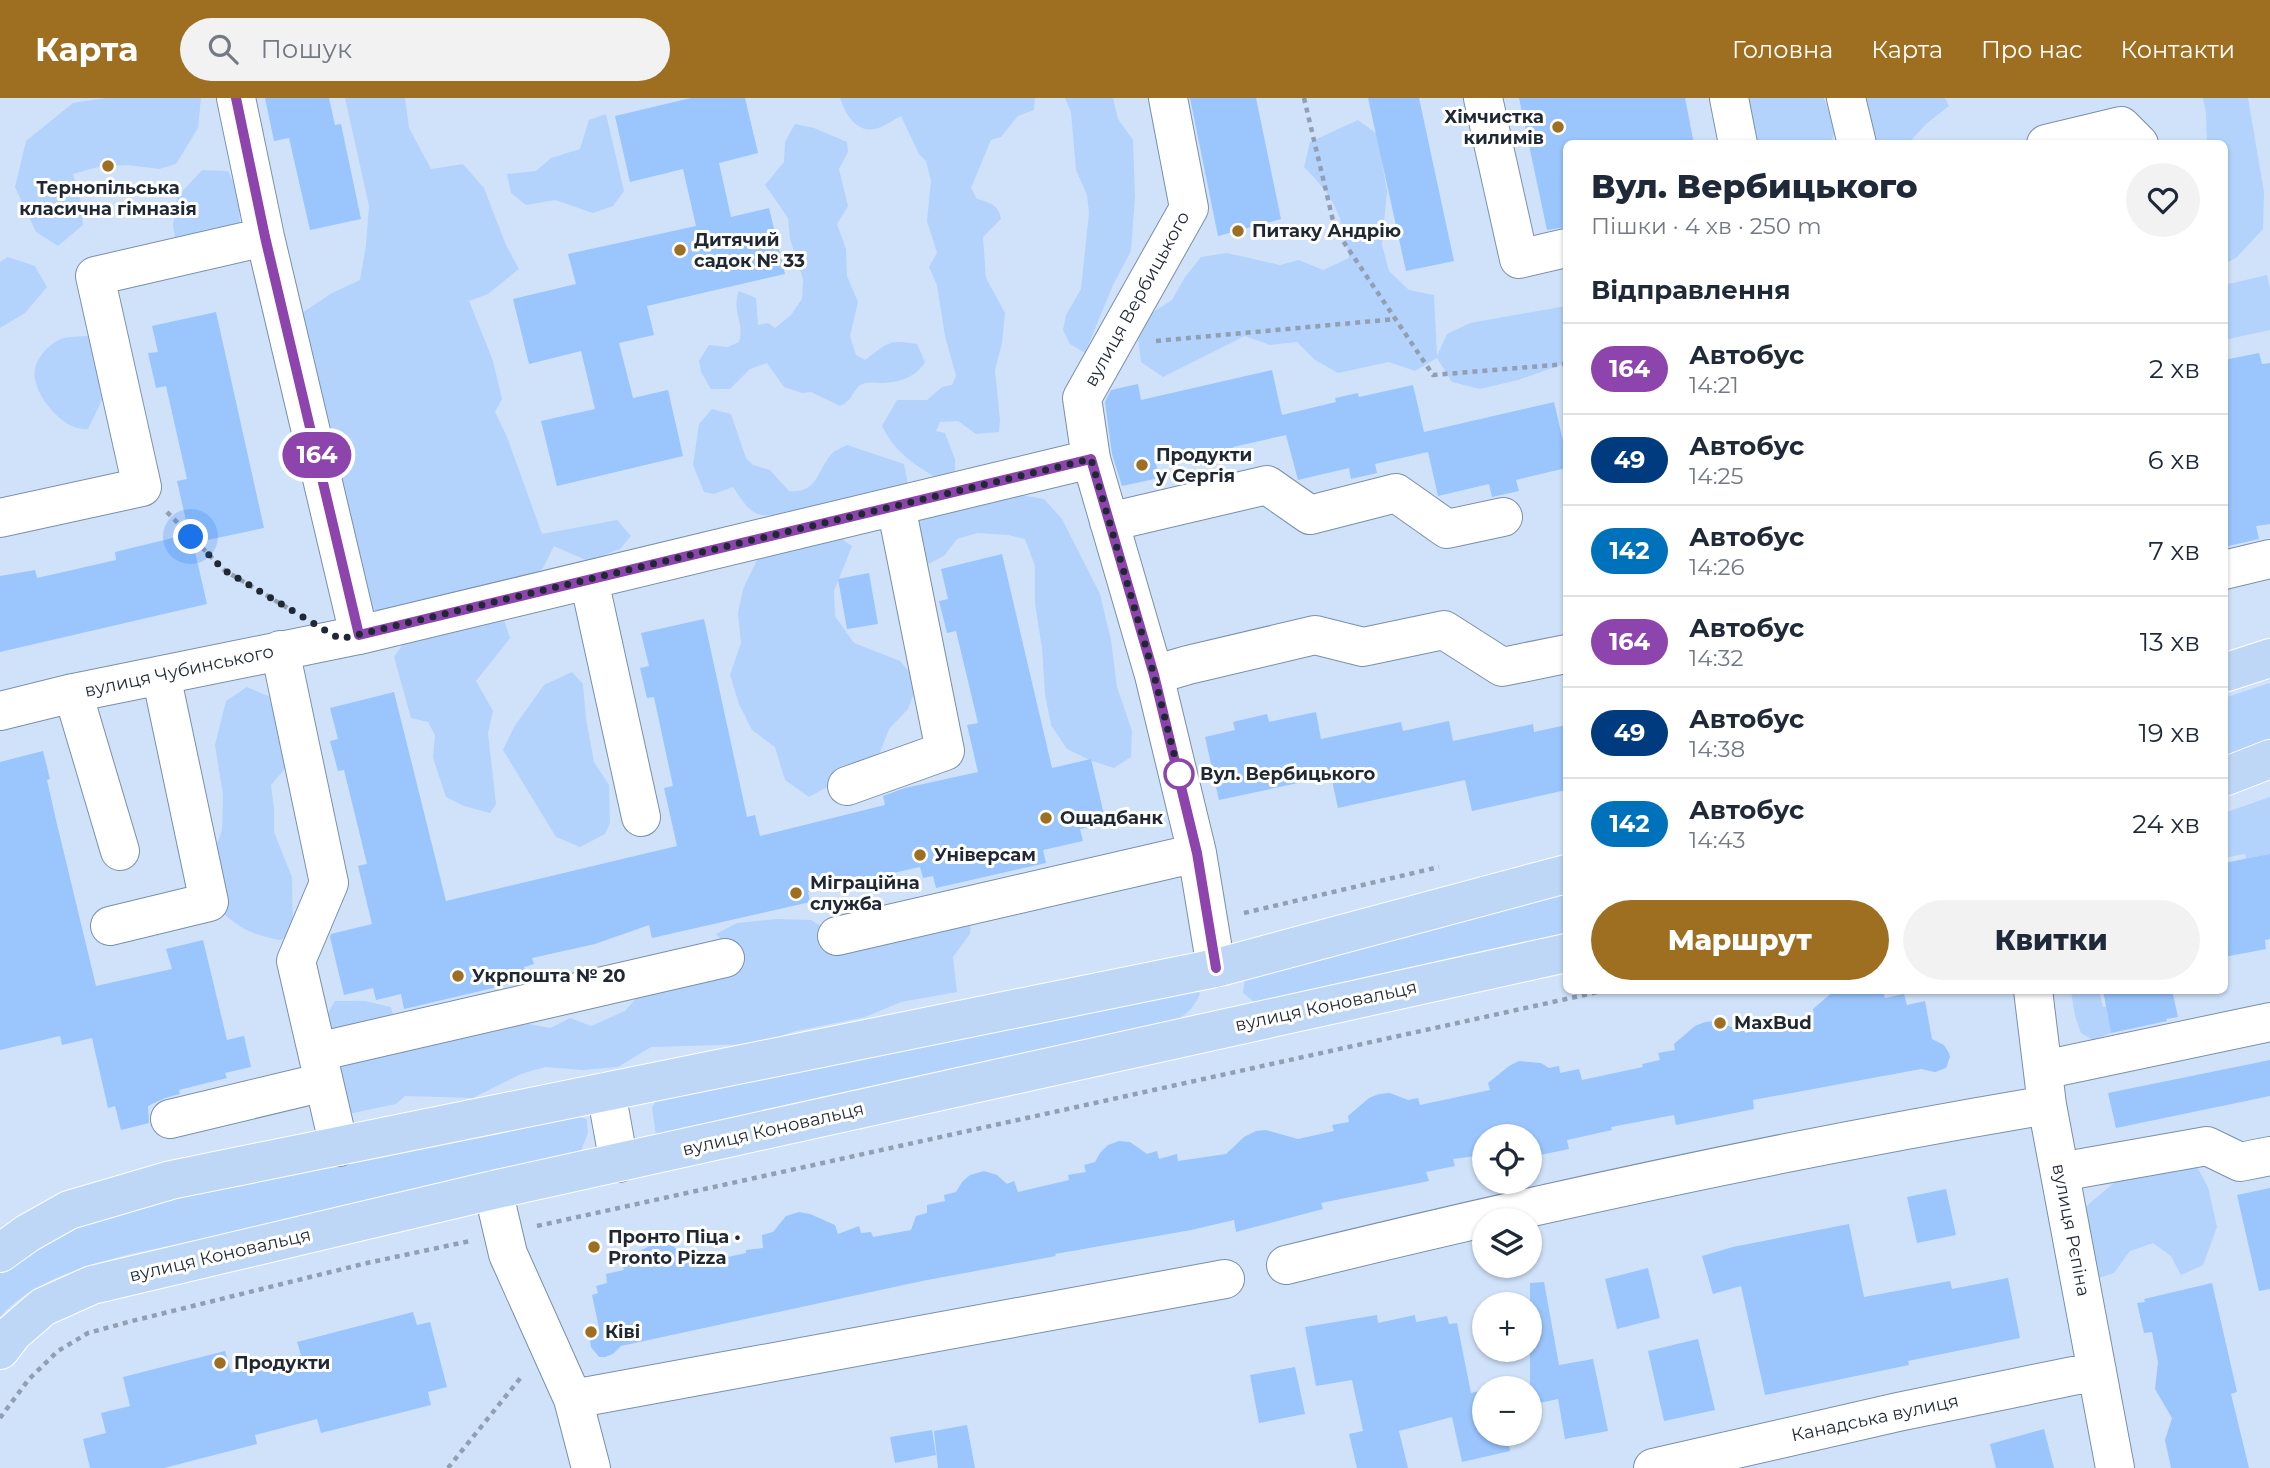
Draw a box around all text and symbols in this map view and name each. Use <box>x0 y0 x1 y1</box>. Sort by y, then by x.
search box <box>180 18 670 81</box>
text: Карта <box>35 29 138 69</box>
icon: search <box>204 30 242 68</box>
text: Пошук <box>260 33 352 65</box>
text: Головна <box>1732 35 1833 64</box>
text: Карта <box>1871 35 1943 64</box>
text: Про нас <box>1981 35 2083 64</box>
text: Контакти <box>2121 35 2235 64</box>
place label: Хімчистка килимів <box>1444 106 1544 149</box>
marker: Хімчистка килимів <box>1550 119 1566 135</box>
marker: Тернопільська класична гімназія <box>100 158 116 174</box>
button: heart <box>2126 163 2200 237</box>
text: Вул. Вербицького <box>1591 166 1918 206</box>
place label: Тернопільська класична гімназія <box>19 177 197 220</box>
street label: вулиця Вербицького <box>1080 207 1194 391</box>
text: Пішки · 4 хв · 250 m <box>1591 212 1822 240</box>
place label: Питаку Андрію <box>1252 220 1401 242</box>
marker: Питаку Андрію <box>1230 223 1246 239</box>
place label: Дитячий садок № 33 <box>694 229 805 272</box>
marker: Дитячий садок № 33 <box>672 242 688 258</box>
text: Відправлення <box>1591 274 1790 306</box>
text: Автобус <box>1689 339 1804 371</box>
text: 2 хв <box>2149 353 2200 385</box>
text: 164 <box>1609 354 1650 383</box>
text: 14:21 <box>1689 371 1739 399</box>
text: Автобус <box>1689 430 1804 462</box>
line badge: 164 <box>277 432 357 478</box>
text: 164 <box>296 440 338 469</box>
place label: Продукти у Сергія <box>1155 444 1252 487</box>
text: 6 хв <box>2148 444 2200 476</box>
text: 49 <box>1614 445 1645 474</box>
marker: Продукти у Сергія <box>1134 457 1150 473</box>
text: 14:25 <box>1689 462 1744 490</box>
your location <box>173 519 208 554</box>
text: Автобус <box>1689 521 1804 553</box>
text: 7 хв <box>2148 535 2200 567</box>
text: 142 <box>1609 536 1650 565</box>
text: 14:26 <box>1689 553 1745 581</box>
text: Автобус <box>1689 612 1804 644</box>
text: 13 хв <box>2140 626 2200 658</box>
text: 164 <box>1609 627 1650 656</box>
street label: вулиця Чубинського <box>82 640 276 702</box>
text: 14:32 <box>1689 644 1743 672</box>
text: Автобус <box>1689 703 1804 735</box>
text: 19 хв <box>2138 717 2200 749</box>
text: 49 <box>1614 718 1645 747</box>
text: 14:38 <box>1689 735 1745 763</box>
marker: Вул. Вербицького <box>1164 759 1194 789</box>
place label: Вул. Вербицького <box>1200 763 1375 785</box>
text: Автобус <box>1689 794 1804 826</box>
place label: Ощадбанк <box>1060 807 1163 829</box>
text: 24 хв <box>2132 808 2200 840</box>
text: 142 <box>1609 809 1650 838</box>
marker: Ощадбанк <box>1038 810 1054 826</box>
text: 14:43 <box>1689 826 1745 854</box>
place label: Універсам <box>934 844 1036 866</box>
marker: Універсам <box>912 847 928 863</box>
place label: Міграційна служба <box>810 872 920 915</box>
marker: Міграційна служба <box>788 885 804 901</box>
button: Маршрут <box>1591 900 1889 980</box>
button: Квитки <box>1903 900 2200 980</box>
place label: Укрпошта № 20 <box>472 965 625 987</box>
marker: Укрпошта № 20 <box>450 968 466 984</box>
street label: вулиця Коновальця <box>1233 976 1419 1036</box>
place label: MaxBud <box>1734 1012 1812 1034</box>
marker: MaxBud <box>1712 1015 1728 1031</box>
street label: вулиця Коновальця <box>680 1097 866 1161</box>
map controls <box>1472 1124 1542 1446</box>
button: locate <box>1472 1124 1542 1194</box>
street label: вулиця Рєпіна <box>2047 1162 2095 1298</box>
button: layers <box>1472 1208 1542 1278</box>
street label: вулиця Коновальця <box>127 1223 313 1287</box>
place label: Пронто Піца • Pronto Pizza <box>608 1226 741 1269</box>
marker: Пронто Піца • Pronto Pizza <box>586 1239 602 1255</box>
button: + <box>1472 1292 1542 1362</box>
place label: Ківі <box>605 1321 640 1343</box>
marker: Ківі <box>583 1324 599 1340</box>
place label: Продукти <box>234 1352 330 1374</box>
marker: Продукти <box>212 1355 228 1371</box>
button: − <box>1472 1376 1542 1446</box>
street label: Канадська вулиця <box>1789 1390 1961 1446</box>

